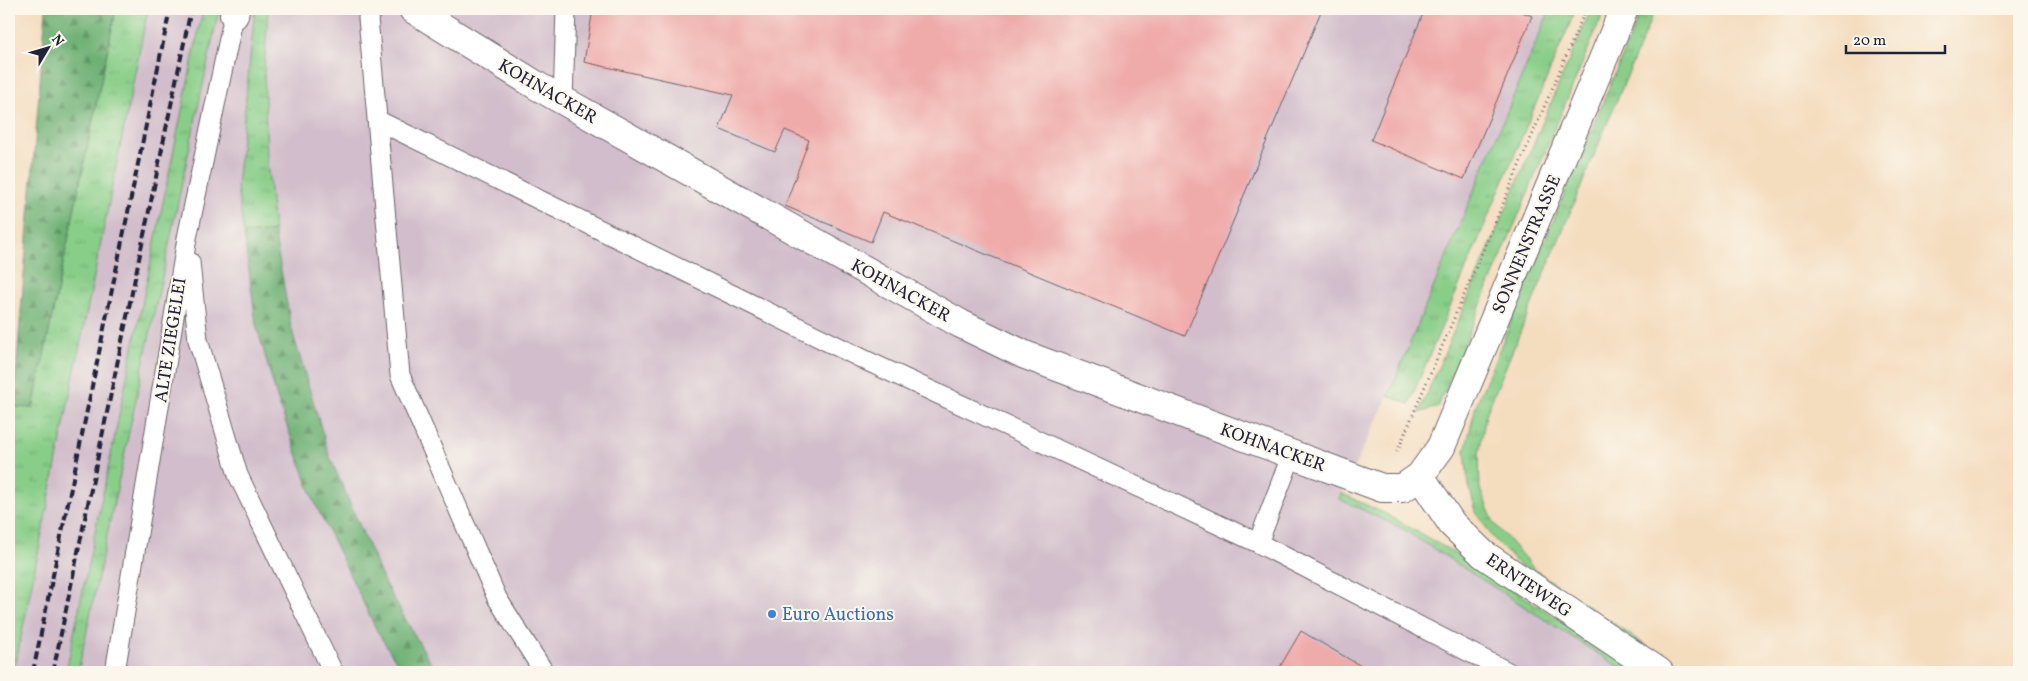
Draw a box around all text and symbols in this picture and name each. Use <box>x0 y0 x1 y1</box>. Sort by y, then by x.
north arrow <box>22 22 72 72</box>
scale bar <box>1846 22 1944 54</box>
text: N <box>46 31 68 51</box>
text: 20 m <box>1853 31 1886 52</box>
street label: KOHNACKER <box>493 54 601 131</box>
street label: SONNENSTRASSE <box>1487 171 1568 318</box>
street label: KOHNACKER <box>846 254 955 329</box>
street label: ALTE ZIEGELEI <box>149 276 194 405</box>
street label: KOHNACKER <box>1216 418 1329 479</box>
street label: ERNTEWEG <box>1480 548 1576 624</box>
place label: Euro Auctions <box>782 603 894 628</box>
marker: Euro Auctions <box>766 608 778 620</box>

